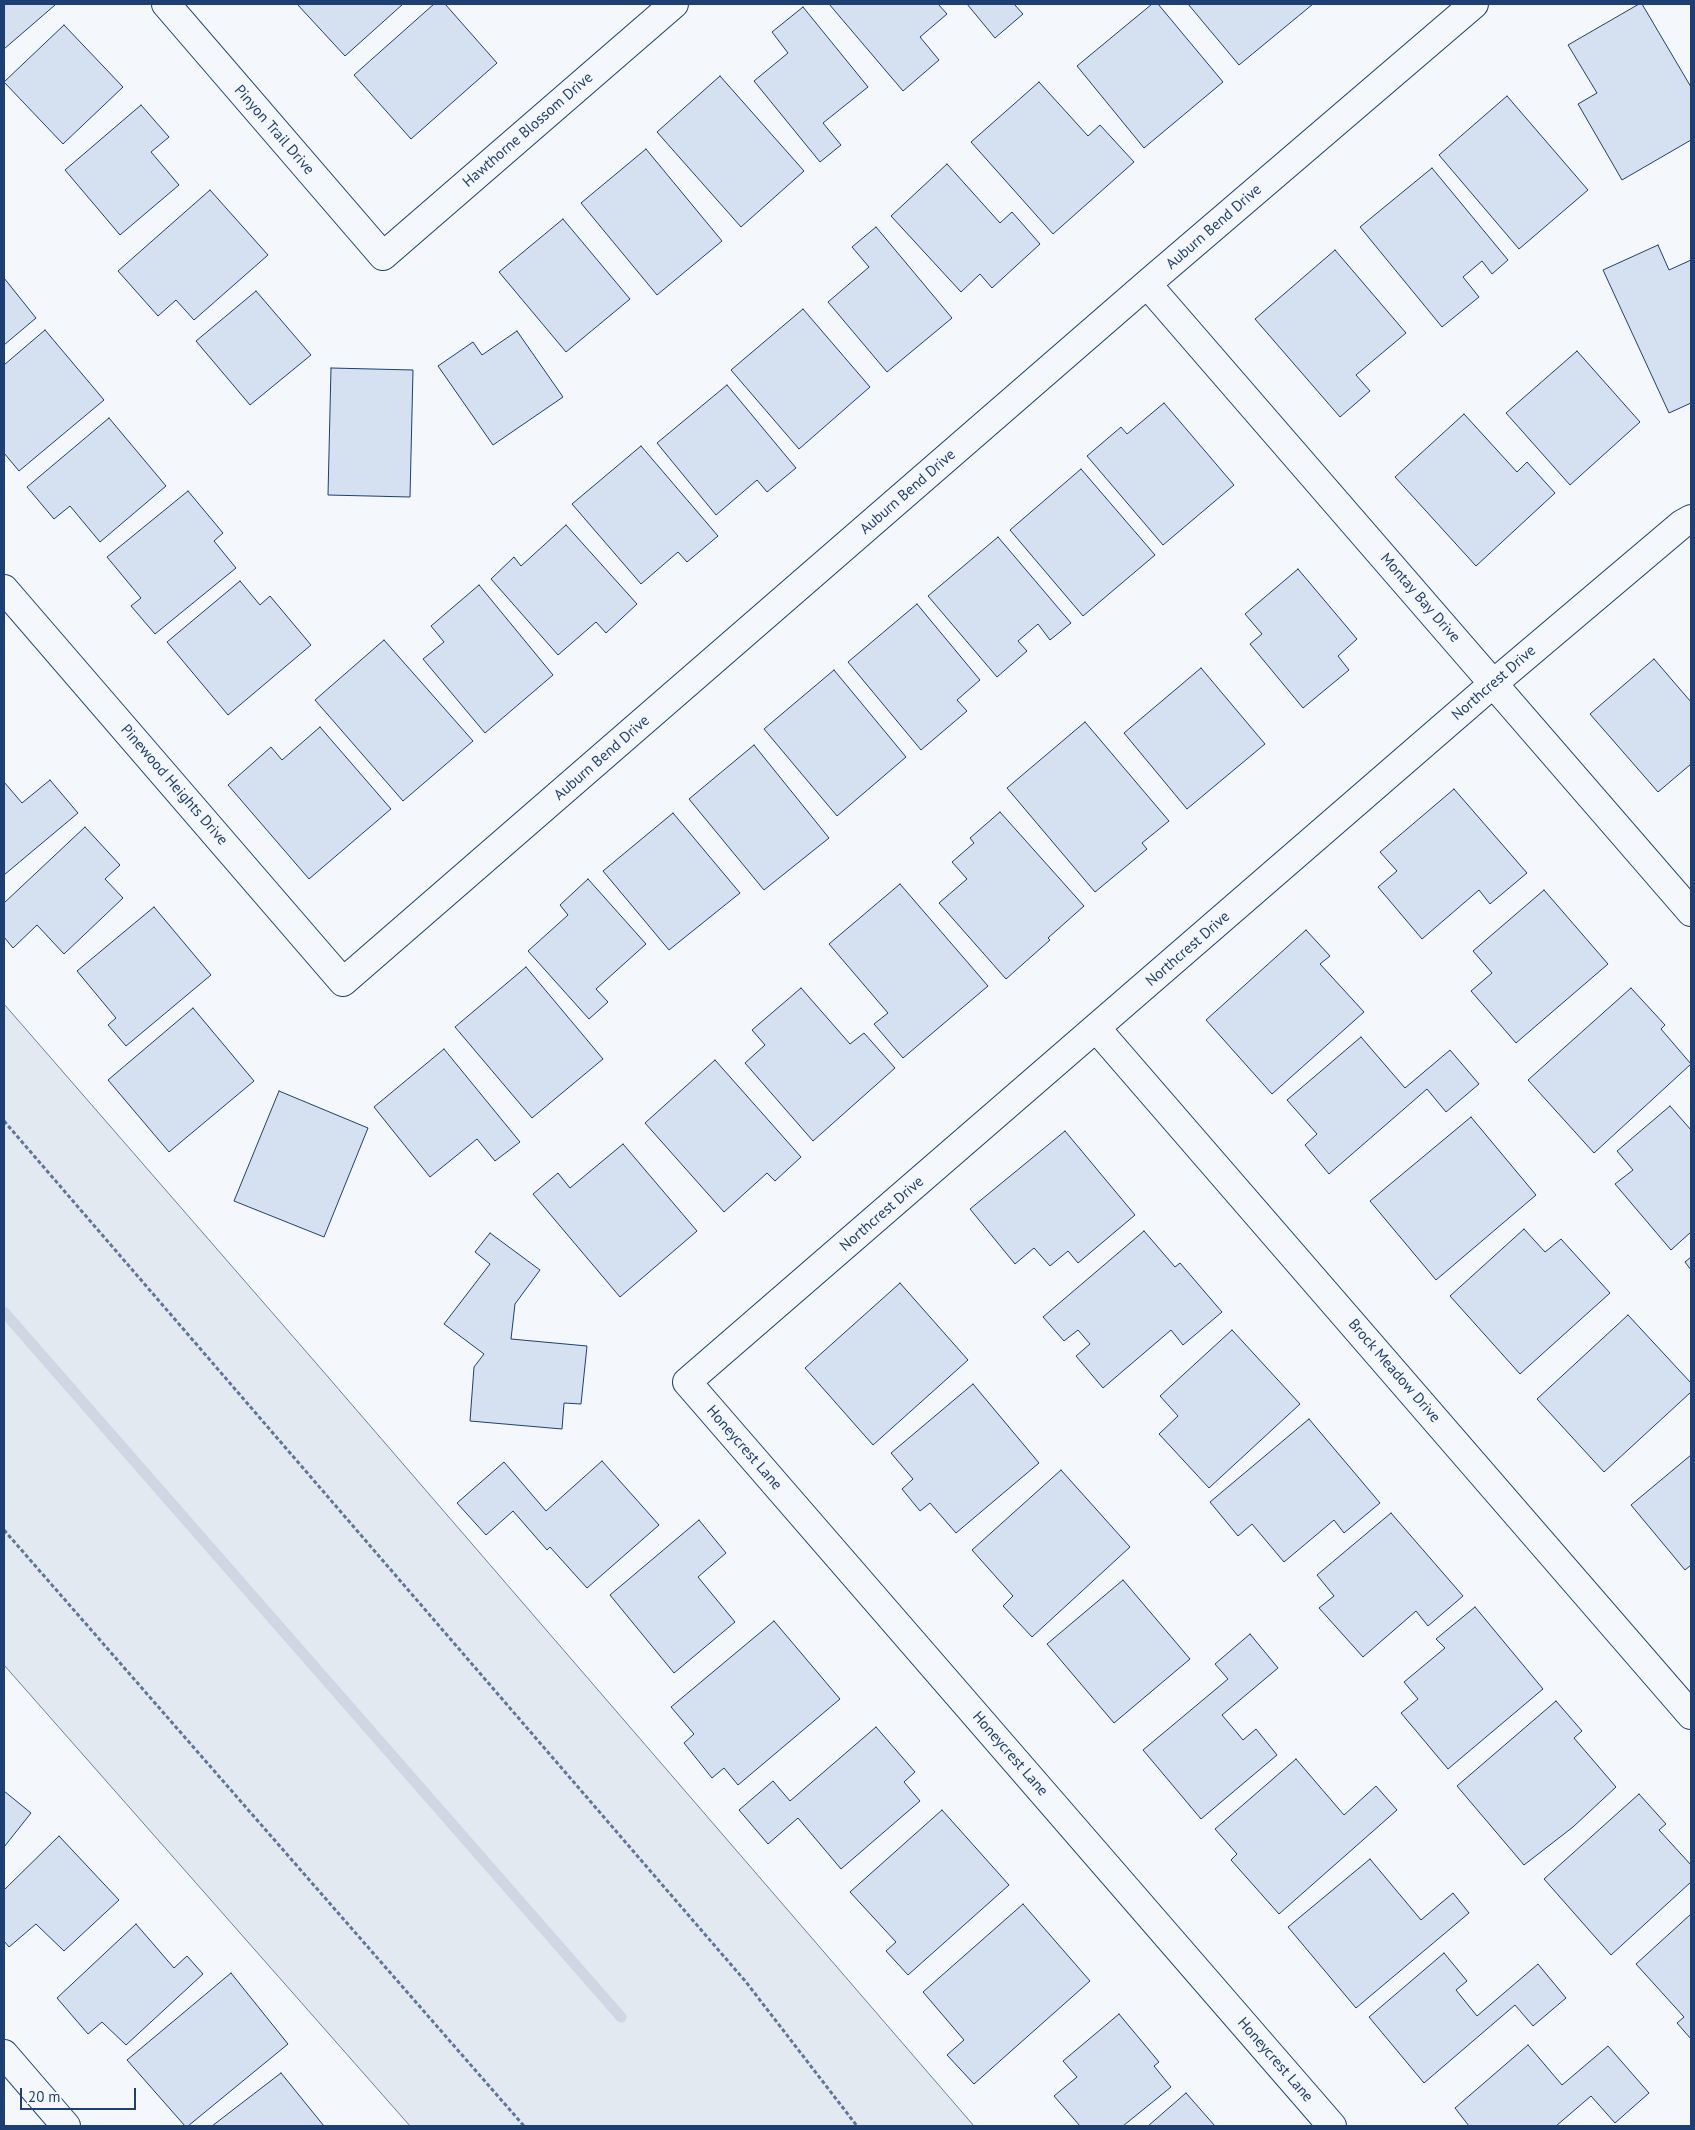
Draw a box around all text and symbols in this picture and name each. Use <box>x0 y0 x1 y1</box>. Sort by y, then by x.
street label: Hawthorne Blossom Drive <box>459 69 597 191</box>
street label: Pinyon Trail Drive <box>230 81 318 179</box>
street label: Auburn Bend Drive <box>1163 181 1265 273</box>
street label: Auburn Bend Drive <box>857 446 959 538</box>
street label: Montay Bay Drive <box>1376 550 1464 646</box>
street label: Northcrest Drive <box>1448 642 1540 724</box>
street label: Auburn Bend Drive <box>551 712 653 804</box>
street label: Pinewood Heights Drive <box>117 721 231 849</box>
street label: Northcrest Drive <box>1142 908 1234 990</box>
street label: Northcrest Drive <box>836 1173 928 1255</box>
street label: Brock Meadow Drive <box>1344 1316 1444 1426</box>
street label: Honeycrest Lane <box>702 1402 786 1494</box>
street label: Honeycrest Lane <box>968 1708 1052 1800</box>
street label: Honeycrest Lane <box>1233 2014 1317 2106</box>
scale bar <box>22 2078 139 2110</box>
text: 20 m <box>28 2087 61 2106</box>

